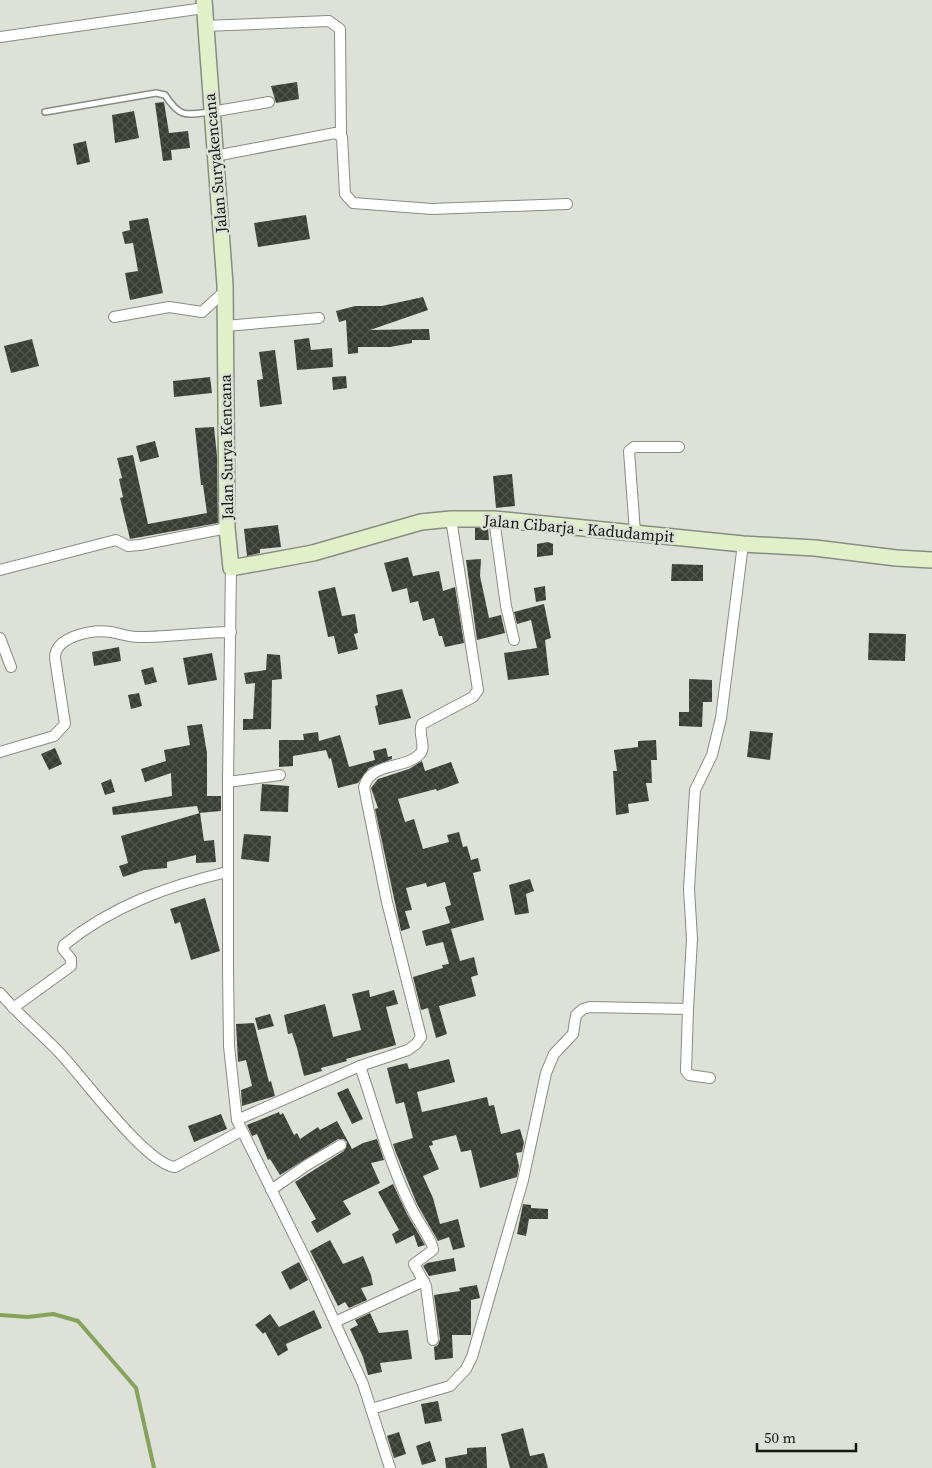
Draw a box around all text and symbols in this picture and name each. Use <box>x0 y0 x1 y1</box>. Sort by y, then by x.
street label: Jalan Suryakencana <box>198 91 232 235</box>
street label: Jalan Surya Kencana <box>214 373 238 521</box>
street label: Jalan Cibarja - Kadudampit <box>482 509 676 547</box>
scale bar <box>757 1420 856 1452</box>
text: 50 m <box>764 1427 796 1448</box>

